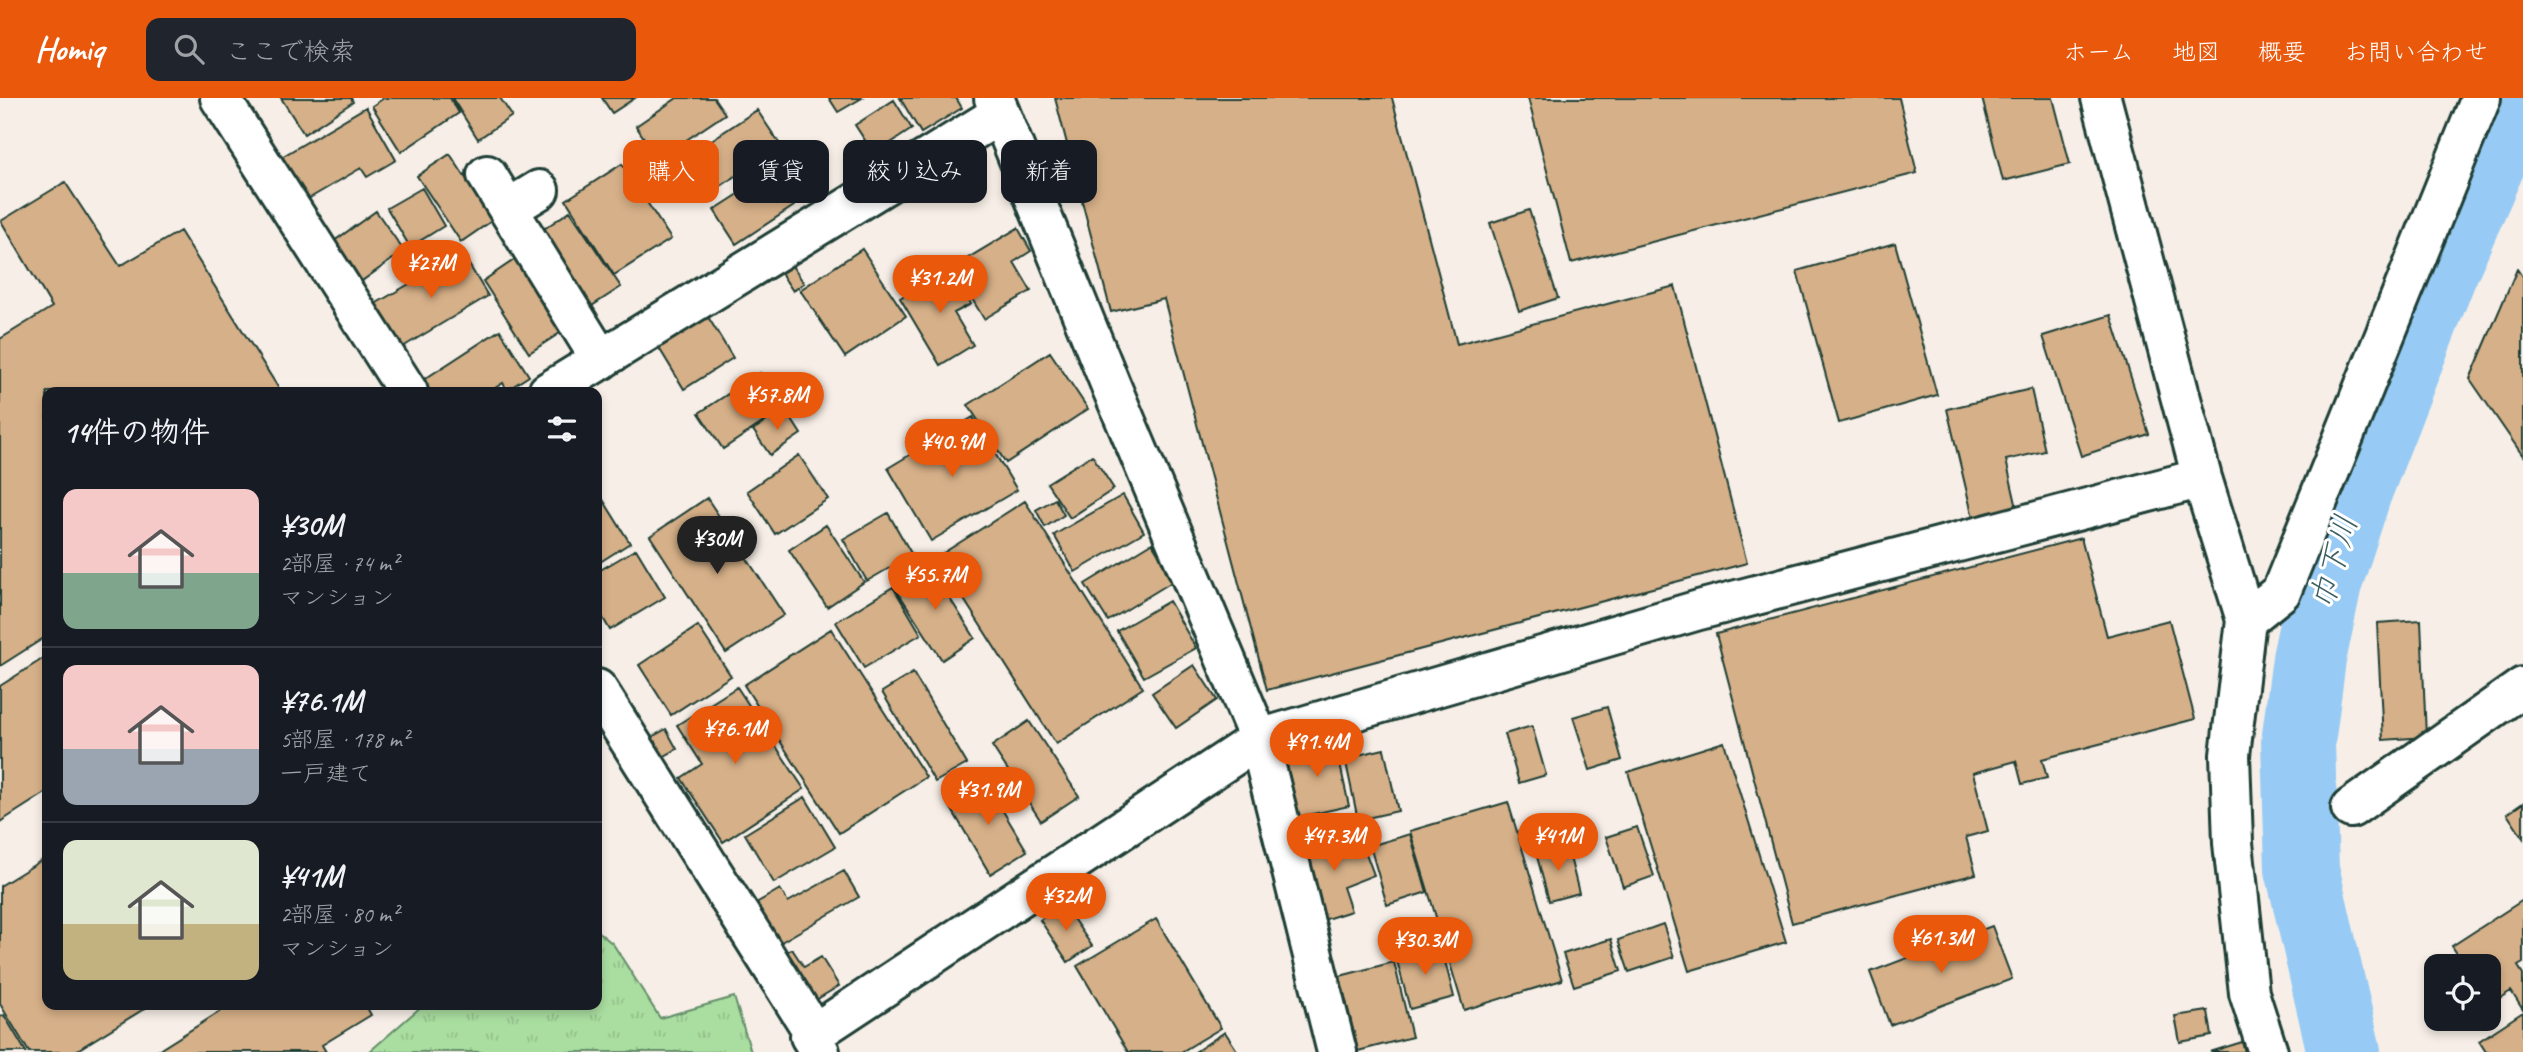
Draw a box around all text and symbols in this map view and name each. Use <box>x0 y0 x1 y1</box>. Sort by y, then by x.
search box <box>146 18 636 81</box>
text: Homiq <box>35 28 104 70</box>
icon: search <box>170 30 208 68</box>
text: ここで検索 <box>226 35 356 68</box>
text: ホーム <box>2063 37 2134 67</box>
text: 地図 <box>2172 37 2220 67</box>
text: 概要 <box>2258 37 2306 67</box>
text: お問い合わせ <box>2344 37 2488 67</box>
chip: 購入 <box>623 140 719 203</box>
chip: 賃貸 <box>733 140 829 203</box>
chip: 絞り込み <box>843 140 987 203</box>
chip: 新着 <box>1001 140 1097 203</box>
pin: ¥27M <box>390 240 472 300</box>
text: ¥27M <box>407 248 455 277</box>
pin: ¥31.2M <box>883 256 997 315</box>
text: ¥31.2M <box>909 263 971 292</box>
pin: ¥57.8M <box>720 372 834 432</box>
text: ¥57.8M <box>746 380 808 409</box>
icon: filters <box>543 410 581 448</box>
text: 14件の物件 <box>63 413 210 451</box>
pin: ¥40.9M <box>895 420 1009 479</box>
text: ¥40.9M <box>921 427 983 456</box>
text: ¥30M <box>280 506 342 544</box>
water label: 巾下川 <box>2301 510 2367 614</box>
icon: home <box>119 517 203 601</box>
pin: ¥30M <box>676 517 758 576</box>
text: ¥30M <box>693 524 741 553</box>
text: 2部屋 · 74 m² <box>280 549 398 578</box>
pin: ¥55.7M <box>878 552 992 612</box>
text: ¥55.7M <box>904 560 966 589</box>
text: マンション <box>280 583 394 612</box>
text: ¥76.1M <box>280 682 362 720</box>
icon: home <box>119 693 203 777</box>
pin: ¥76.1M <box>678 706 792 766</box>
text: ¥76.1M <box>703 714 767 743</box>
pin: ¥91.4M <box>1260 720 1374 779</box>
text: 5部屋 · 178 m² <box>280 725 409 754</box>
text: ¥91.4M <box>1286 727 1348 756</box>
text: 一戸建て <box>280 759 372 788</box>
pin: ¥31.9M <box>931 768 1045 827</box>
text: ¥31.9M <box>957 775 1019 804</box>
pin: ¥47.3M <box>1277 814 1391 873</box>
pin: ¥41M <box>1517 814 1599 873</box>
text: ¥47.3M <box>1303 821 1365 850</box>
text: ¥41M <box>1534 821 1582 850</box>
text: ¥41M <box>280 857 342 895</box>
icon: home <box>119 868 203 952</box>
pin: ¥32M <box>1025 874 1107 933</box>
text: ¥32M <box>1042 881 1090 910</box>
text: 2部屋 · 80 m² <box>280 900 398 929</box>
pin: ¥61.3M <box>1884 916 1998 975</box>
pin: ¥30.3M <box>1368 918 1482 977</box>
text: ¥61.3M <box>1909 923 1973 952</box>
text: ¥30.3M <box>1394 925 1456 954</box>
text: マンション <box>280 934 394 963</box>
map controls <box>2424 954 2501 1031</box>
button: locate <box>2424 954 2501 1031</box>

